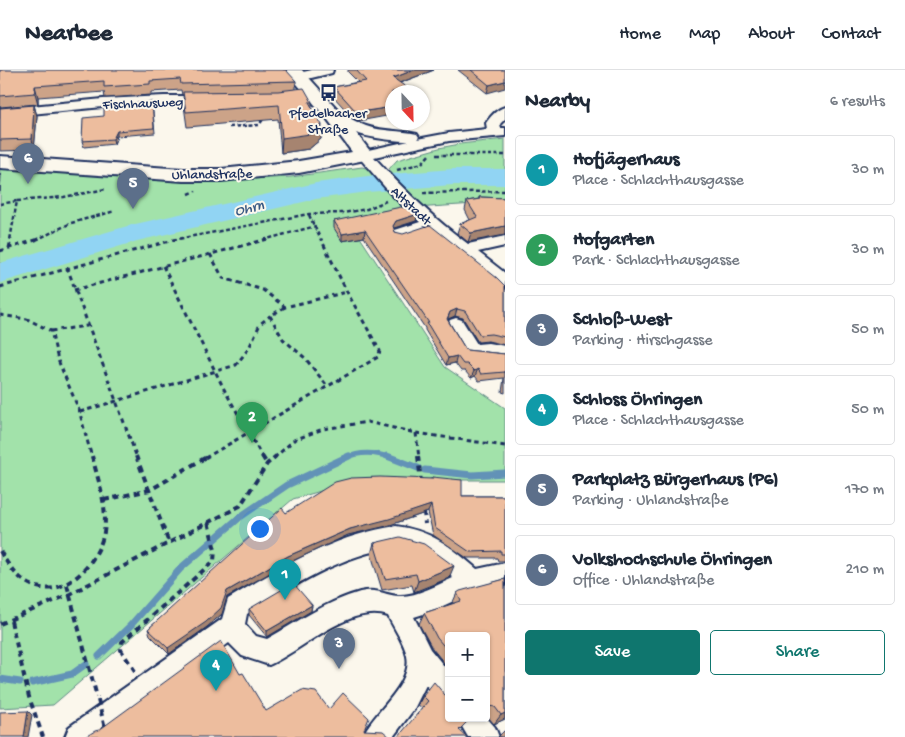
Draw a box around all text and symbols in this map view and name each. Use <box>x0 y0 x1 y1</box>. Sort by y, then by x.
text: Nearbee <box>25 20 112 49</box>
text: Home <box>619 24 661 45</box>
text: Map <box>689 24 720 45</box>
text: About <box>748 24 794 45</box>
text: Contact <box>822 24 880 45</box>
bus stop icon: Pfedelbacher Straße <box>318 82 338 102</box>
north arrow <box>385 85 430 130</box>
text: Nearby <box>525 90 590 115</box>
text: 6 results <box>830 93 885 112</box>
street label: Fischhausweg <box>101 95 184 114</box>
place label: Pfedelbacher Straße <box>288 106 368 139</box>
pin: 6 <box>12 143 44 184</box>
text: Hofjägerhaus <box>573 149 680 172</box>
text: 1 <box>539 161 545 180</box>
text: 30 m <box>851 161 884 180</box>
street label: Uhlandstraße <box>172 166 253 185</box>
pin: 5 <box>117 168 149 209</box>
text: Place · Schlachthausgasse <box>573 172 744 191</box>
street label: Altstadt <box>386 184 435 231</box>
water label: Ohrn <box>233 197 267 221</box>
text: Hofgarten <box>573 229 654 252</box>
text: 2 <box>538 241 546 260</box>
text: 30 m <box>851 241 884 260</box>
text: Park · Schlachthausgasse <box>573 252 739 271</box>
text: Schloß-West <box>573 309 671 332</box>
text: 3 <box>538 321 546 340</box>
text: 50 m <box>851 321 884 340</box>
text: Parking · Hirschgasse <box>573 332 713 351</box>
text: Schloss Öhringen <box>573 389 702 412</box>
text: 4 <box>538 401 546 420</box>
text: 50 m <box>851 401 884 420</box>
pin: 2 <box>236 402 268 443</box>
text: Place · Schlachthausgasse <box>573 412 744 431</box>
text: Parkplatz Bürgerhaus (P6) <box>573 469 779 492</box>
text: 5 <box>538 481 546 500</box>
text: 170 m <box>845 481 884 500</box>
text: Parking · Uhlandstraße <box>573 492 728 511</box>
your location <box>247 516 273 542</box>
text: Volkshochschule Öhringen <box>573 549 772 572</box>
pin: 1 <box>269 559 301 600</box>
text: 6 <box>538 561 546 580</box>
text: 210 m <box>845 561 884 580</box>
text: Office · Uhlandstraße <box>573 572 714 591</box>
pin: 3 <box>323 628 355 669</box>
button: Save <box>525 630 700 675</box>
button: Share <box>710 630 885 675</box>
map controls <box>445 632 490 722</box>
button: + <box>445 632 490 677</box>
pin: 4 <box>200 650 232 691</box>
button: − <box>445 677 490 722</box>

